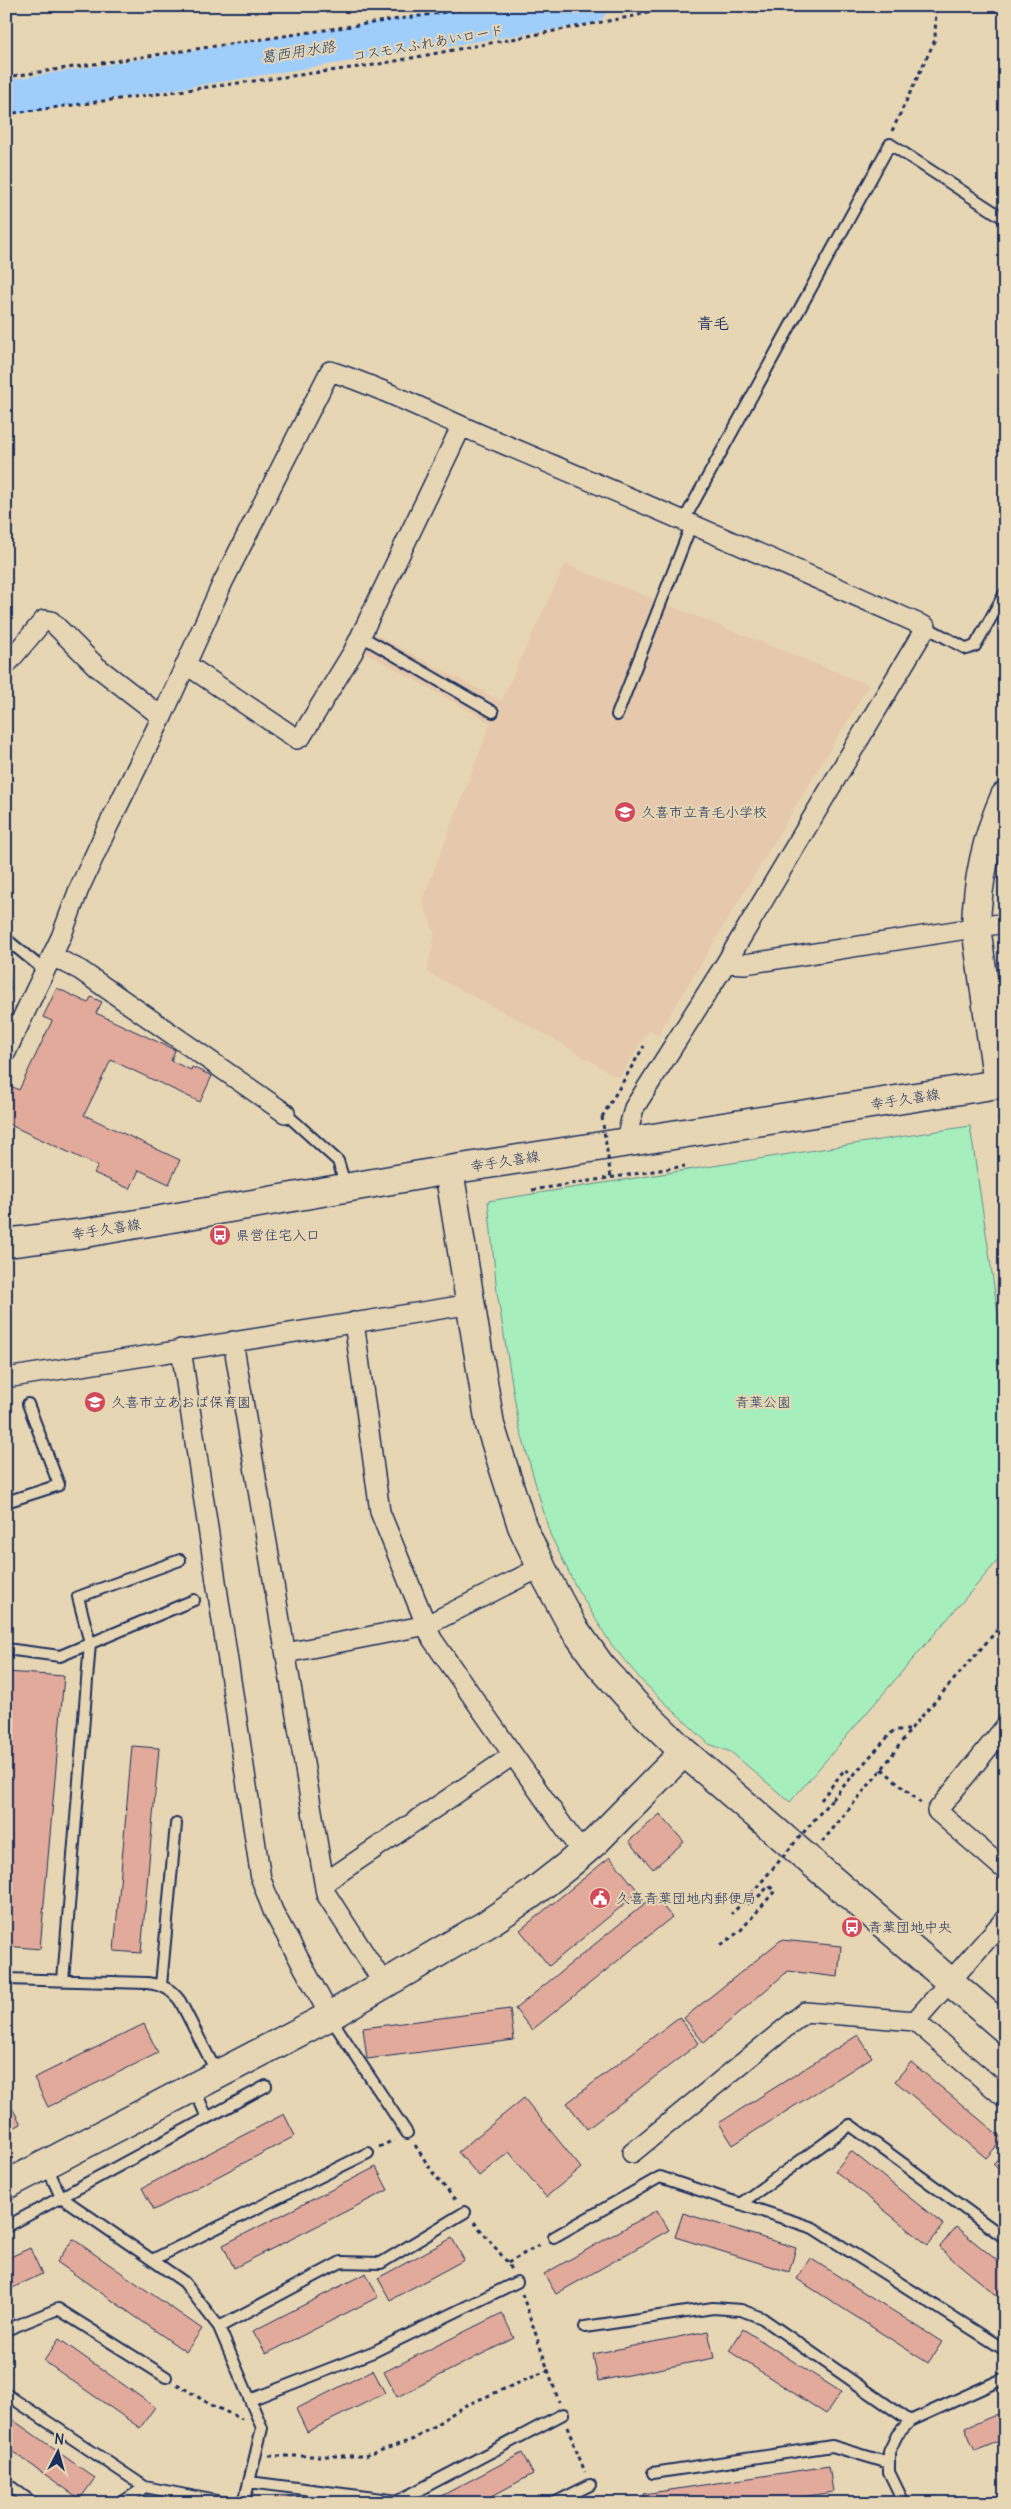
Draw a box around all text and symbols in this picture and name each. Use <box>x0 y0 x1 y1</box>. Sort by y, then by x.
street label: コスモスふれあいロード <box>351 21 505 65</box>
water label: 葛西用水路 <box>259 36 337 67</box>
district label: 青毛 <box>697 313 729 333</box>
school or university icon: 久喜市立青毛小学校 <box>613 800 637 824</box>
place label: 久喜市立青毛小学校 <box>641 803 767 821</box>
street label: 幸手久喜線 <box>869 1085 941 1113</box>
street label: 幸手久喜線 <box>469 1147 541 1175</box>
street label: 幸手久喜線 <box>70 1215 142 1243</box>
bus stop icon: 県営住宅入口 <box>208 1223 232 1247</box>
place label: 県営住宅入口 <box>236 1226 320 1244</box>
school or university icon: 久喜市立あおば保育園 <box>83 1390 107 1414</box>
place label: 久喜市立あおば保育園 <box>111 1393 251 1411</box>
park label: 青葉公園 <box>735 1393 791 1411</box>
public building icon: 久喜青葉団地内郵便局 <box>588 1886 612 1910</box>
place label: 久喜青葉団地内郵便局 <box>616 1889 756 1907</box>
bus stop icon: 青葉団地中央 <box>840 1915 864 1939</box>
place label: 青葉団地中央 <box>868 1918 952 1936</box>
north arrow <box>32 2426 82 2476</box>
text: N <box>54 2430 65 2449</box>

